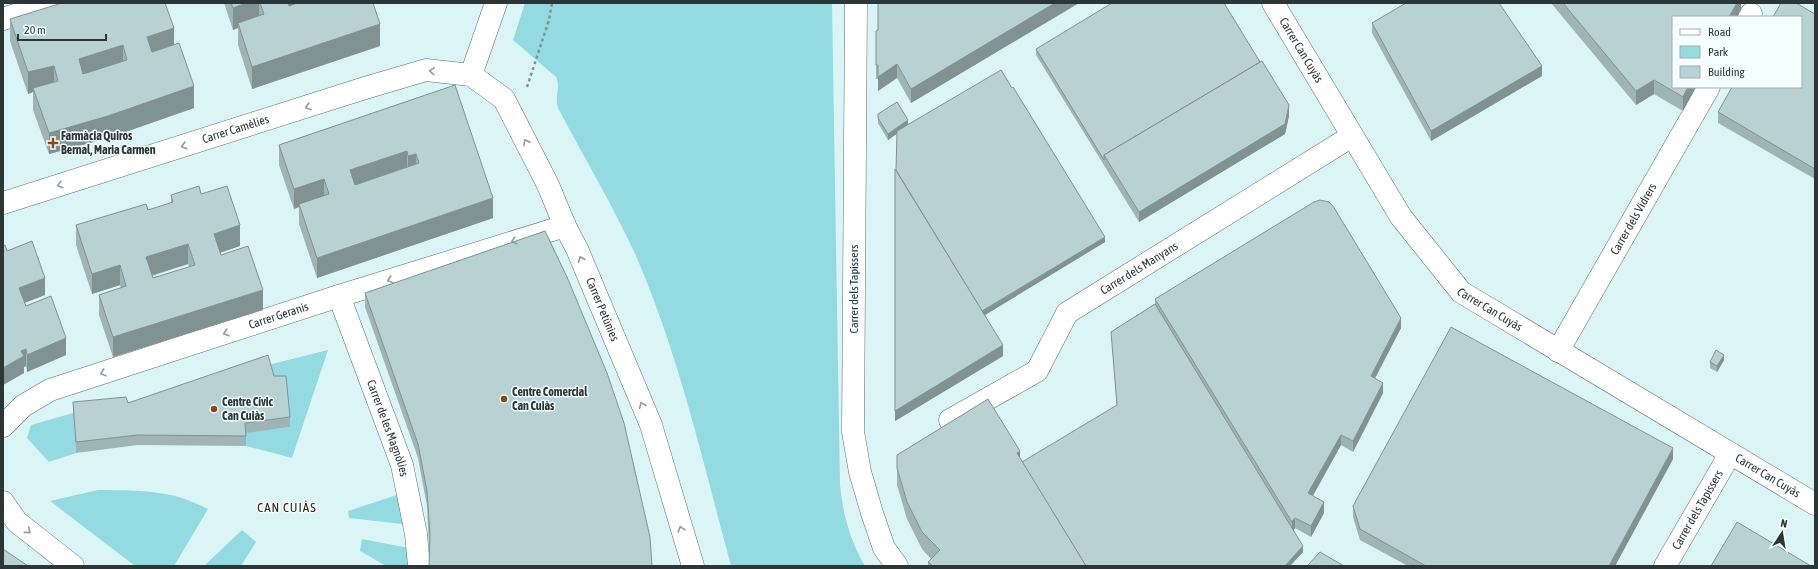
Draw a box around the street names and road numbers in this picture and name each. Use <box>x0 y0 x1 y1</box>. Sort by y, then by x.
street label: Carrer Can Cuyàs <box>1276 15 1326 85</box>
street label: Carrer Camèlies <box>200 112 271 146</box>
street label: Carrer dels Vidrers <box>1607 181 1659 257</box>
street label: Carrer dels Manyans <box>1098 239 1181 298</box>
street label: Carrer dels Tapissers <box>847 244 861 334</box>
street label: Carrer Petúnies <box>583 276 622 343</box>
street label: Carrer Can Cuyàs <box>1454 285 1525 334</box>
street label: Carrer Geranis <box>247 299 310 332</box>
street label: Carrer de les Magnòlies <box>364 378 411 478</box>
street label: Carrer Can Cuyàs <box>1733 451 1803 501</box>
street label: Carrer dels Tapissers <box>1669 468 1726 552</box>

